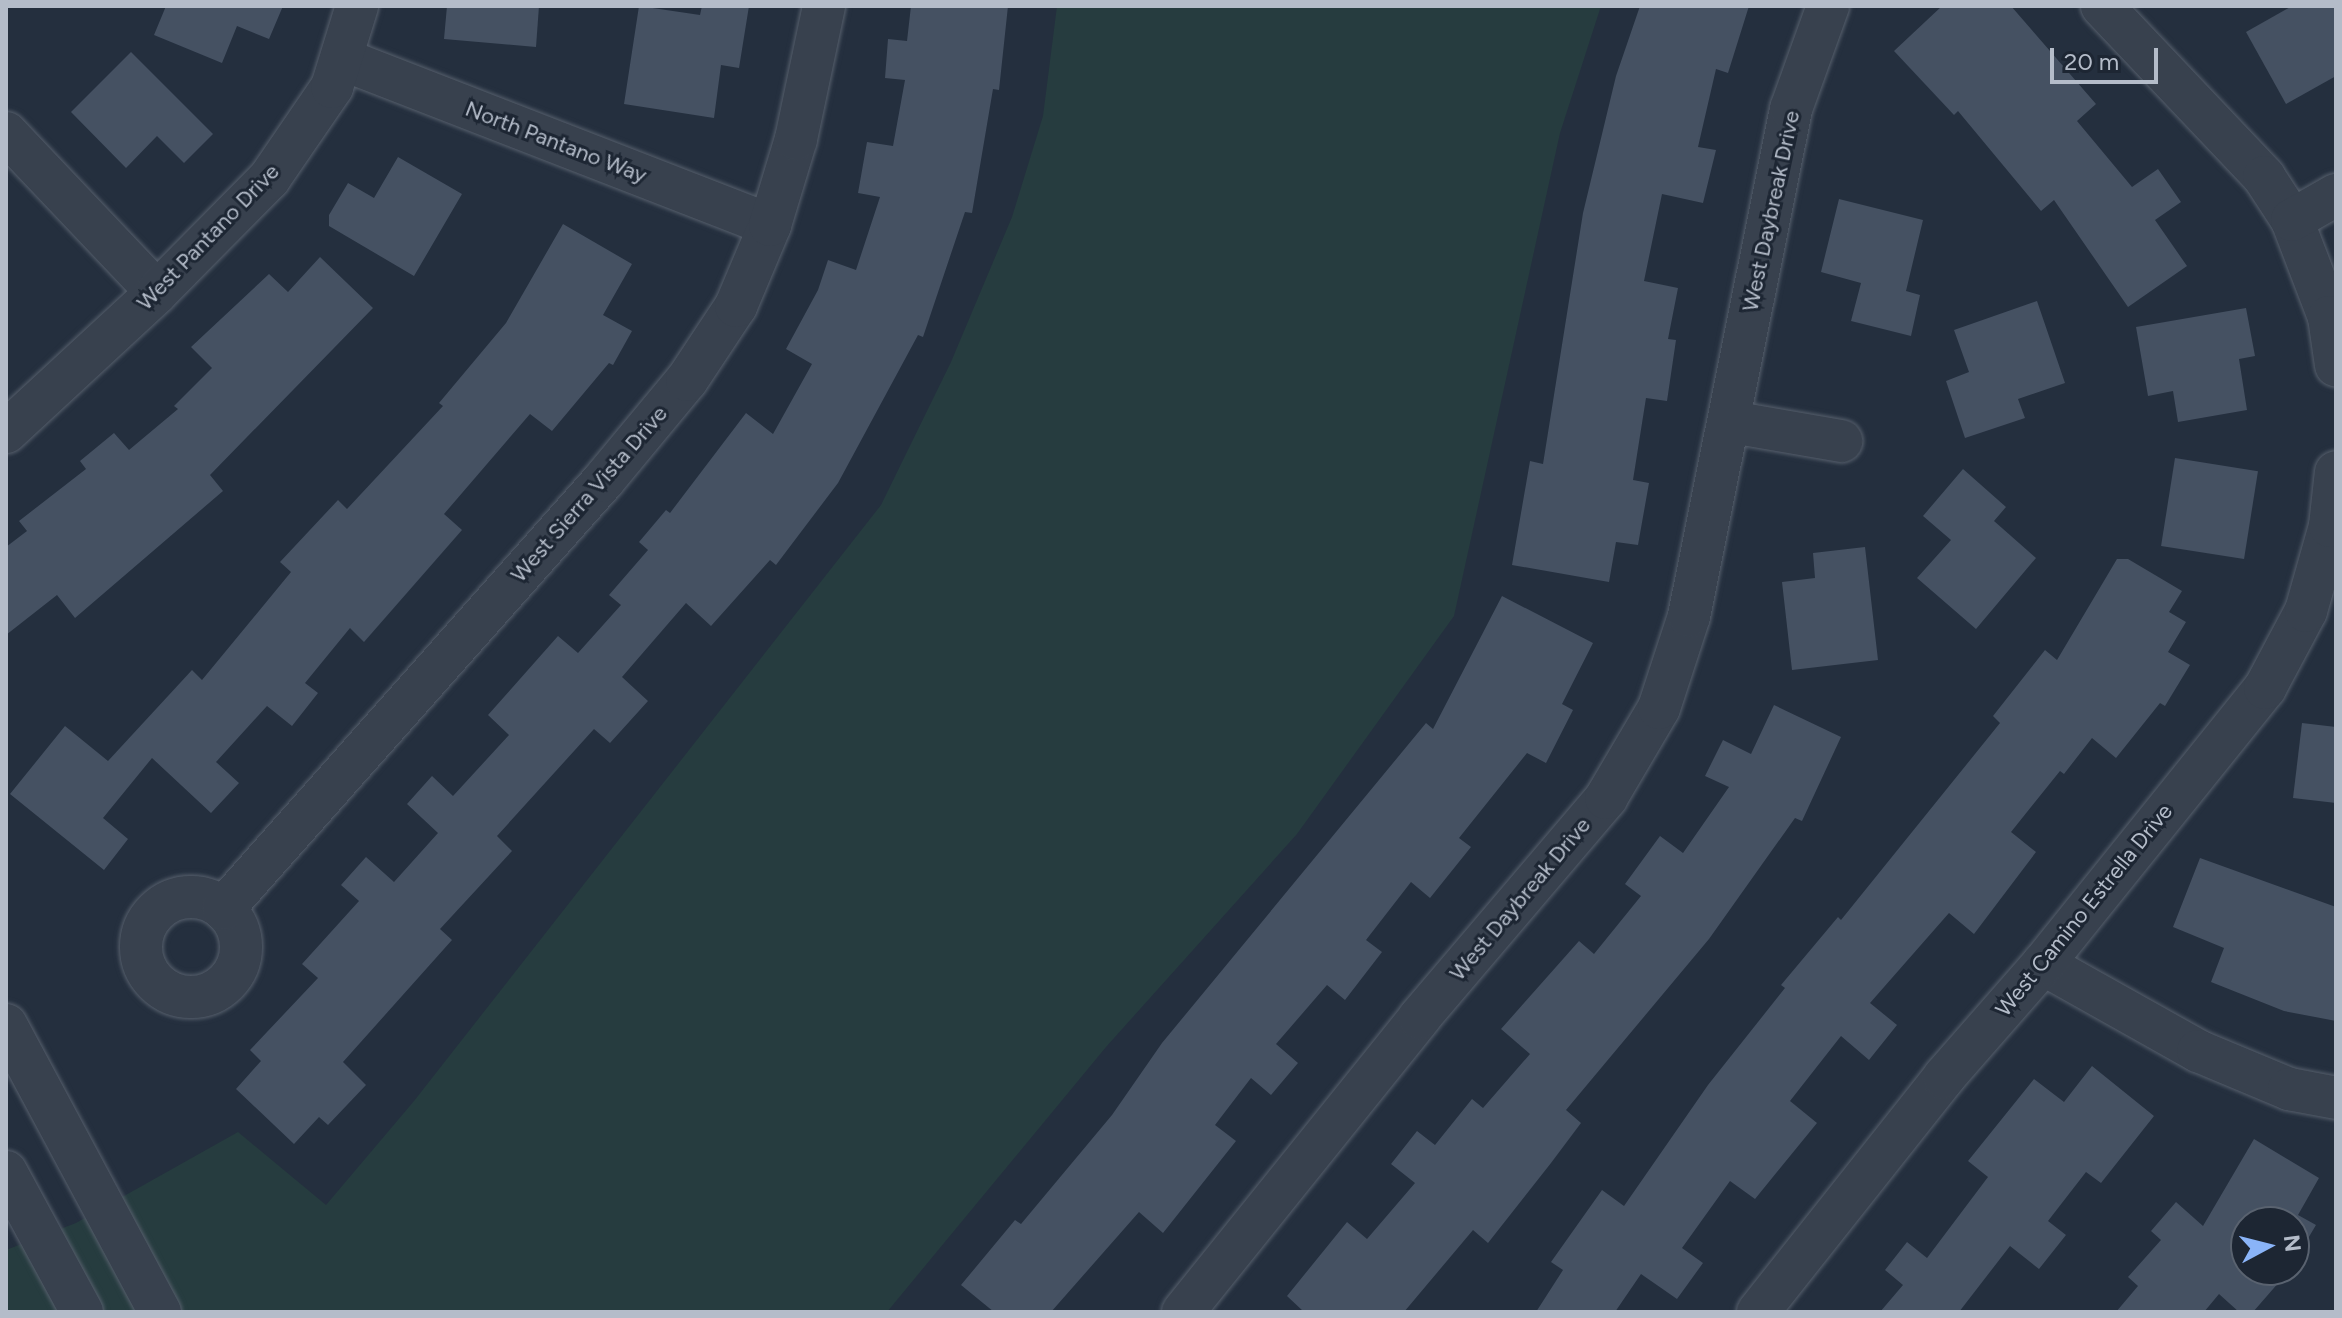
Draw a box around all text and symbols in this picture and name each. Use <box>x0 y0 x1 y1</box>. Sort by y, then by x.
scale bar <box>2054 32 2162 82</box>
text: 20 m <box>2064 47 2119 76</box>
street label: North Pantano Way <box>462 95 650 189</box>
street label: West Daybreak Drive <box>1737 108 1805 314</box>
street label: West Pantano Drive <box>131 158 285 316</box>
street label: West Sierra Vista Drive <box>505 401 673 587</box>
street label: West Camino Estrella Drive <box>1990 798 2178 1022</box>
street label: West Daybreak Drive <box>1444 812 1596 986</box>
north arrow <box>2230 1206 2310 1286</box>
text: N <box>2278 1233 2307 1253</box>

